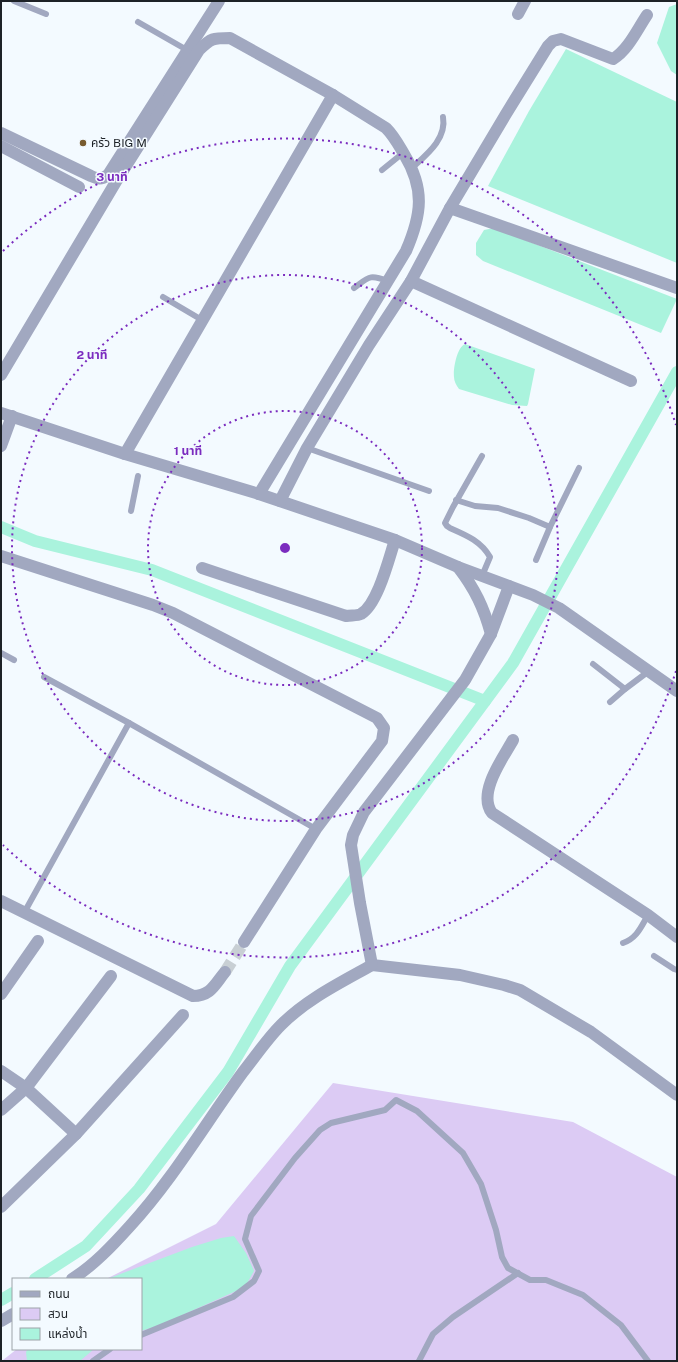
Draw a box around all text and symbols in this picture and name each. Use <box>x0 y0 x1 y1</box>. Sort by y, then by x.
place label: ครัว BIG M <box>91 136 147 150</box>
marker: ครัว BIG M <box>78 138 88 148</box>
text: 3 นาที <box>96 170 128 184</box>
text: 2 นาที <box>76 348 108 362</box>
text: 1 นาที <box>174 444 202 458</box>
centre of rings <box>278 541 292 555</box>
legend <box>12 1278 142 1350</box>
text: ถนน <box>48 1287 70 1301</box>
text: สวน <box>48 1307 68 1321</box>
text: แหล่งน้ำ <box>48 1325 87 1341</box>

